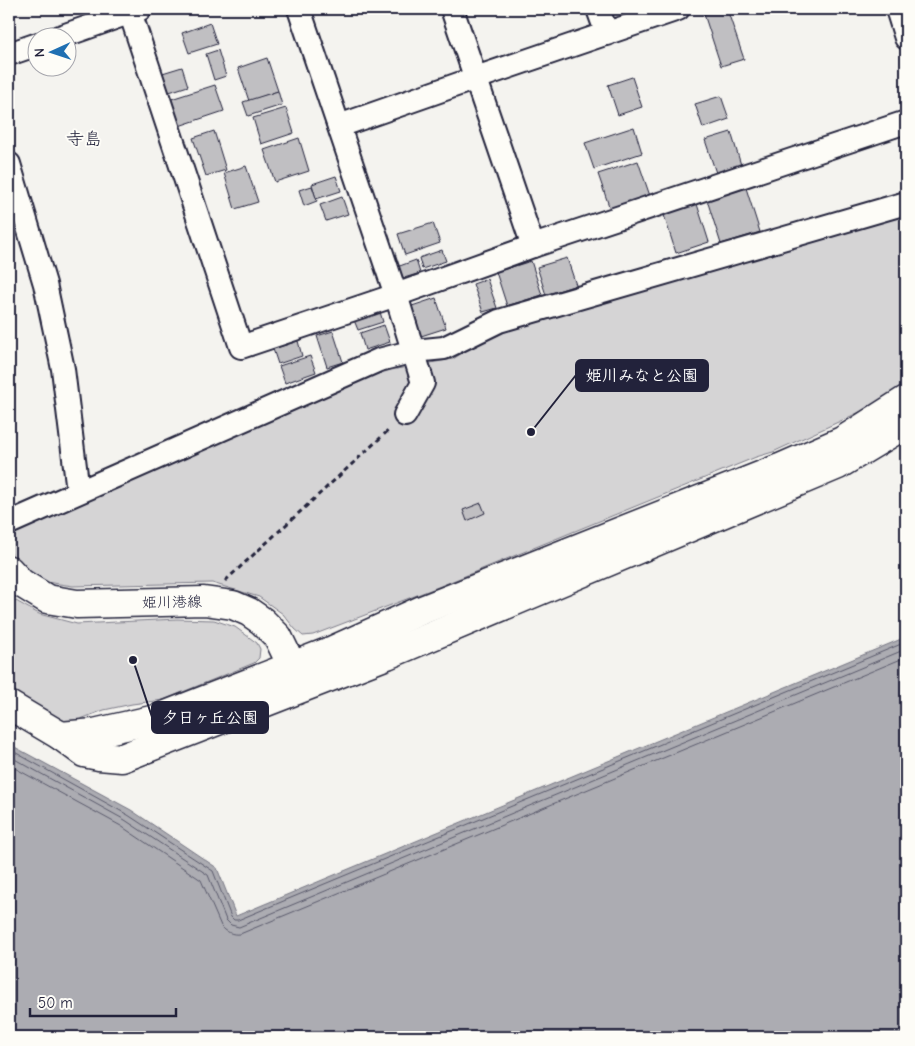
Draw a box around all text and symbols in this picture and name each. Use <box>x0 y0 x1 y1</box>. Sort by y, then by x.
north arrow <box>28 28 78 78</box>
text: N <box>31 48 48 58</box>
district label: 寺島 <box>66 129 102 150</box>
callout: 姫川みなと公園 <box>576 360 708 391</box>
text: 姫川みなと公園 <box>586 367 698 385</box>
street label: 姫川港線 <box>142 592 202 612</box>
callout: 夕日ヶ丘公園 <box>152 702 268 733</box>
text: 夕日ヶ丘公園 <box>162 709 258 727</box>
scale bar <box>30 986 176 1018</box>
text: 50 m <box>38 994 73 1012</box>

